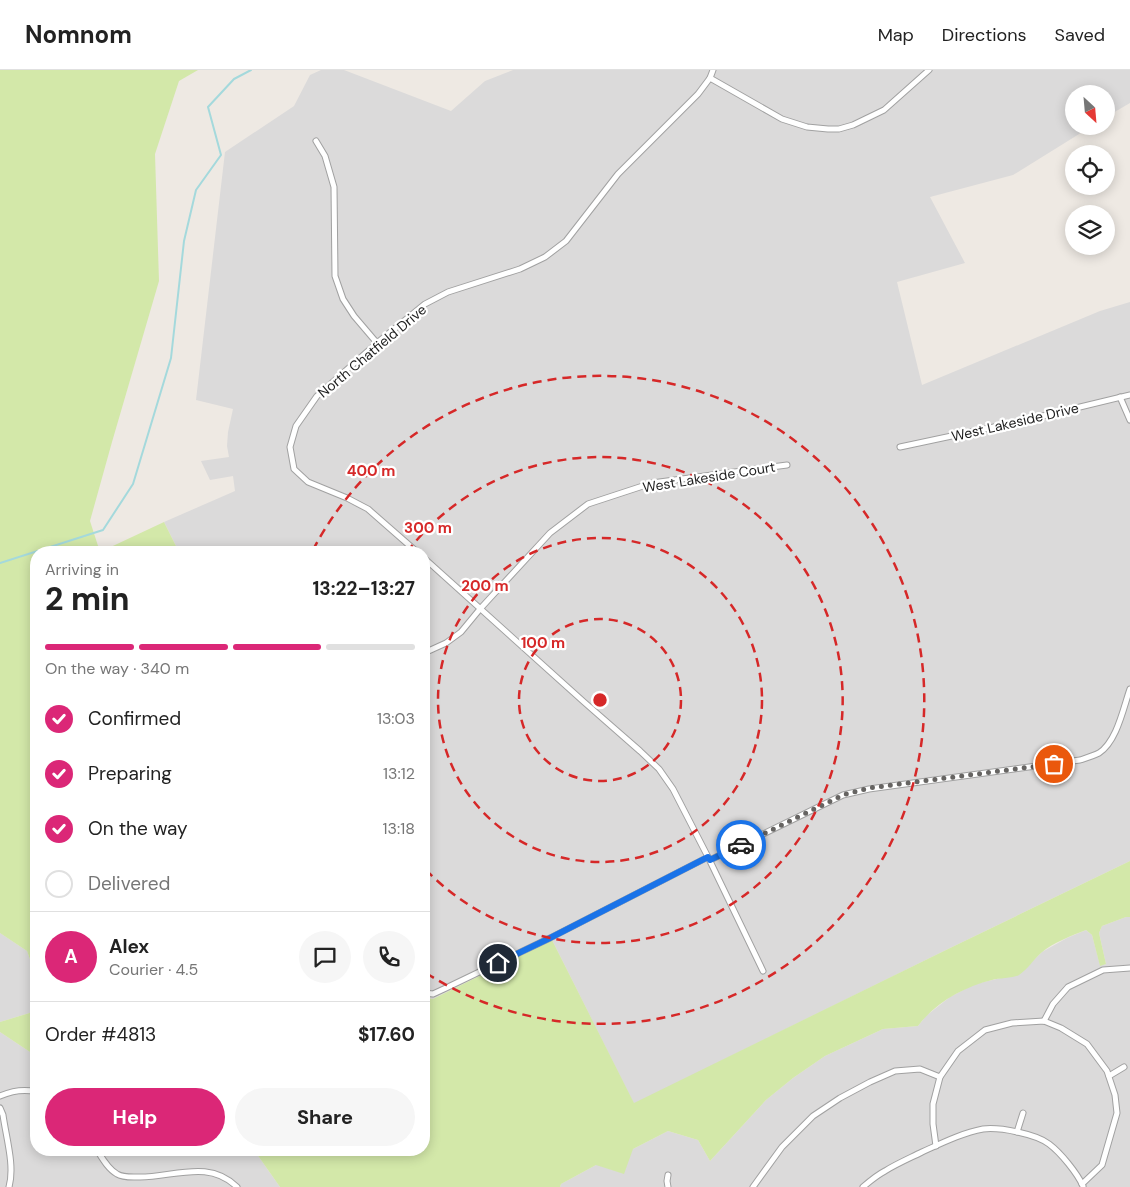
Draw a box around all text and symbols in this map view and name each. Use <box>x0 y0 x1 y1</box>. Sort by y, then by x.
text: Nomnom <box>25 19 132 50</box>
text: Map <box>878 23 914 47</box>
text: Directions <box>942 23 1027 47</box>
text: Saved <box>1055 23 1105 47</box>
north arrow <box>1065 85 1115 135</box>
map controls <box>1065 85 1115 255</box>
button: locate <box>1065 145 1115 195</box>
button: layers <box>1065 205 1115 255</box>
street label: North Chatfield Drive <box>314 300 430 402</box>
street label: West Lakeside Drive <box>950 399 1081 445</box>
street label: West Lakeside Court <box>641 458 777 496</box>
text: 400 m <box>347 461 395 481</box>
text: 300 m <box>404 518 452 538</box>
text: Arriving in <box>45 559 119 580</box>
text: 13:22–13:27 <box>312 576 415 601</box>
text: 200 m <box>461 576 509 596</box>
text: 2 min <box>45 578 130 620</box>
text: 100 m <box>521 633 565 653</box>
text: On the way · 340 m <box>45 658 189 679</box>
centre of rings <box>591 691 609 709</box>
icon: check <box>45 705 73 733</box>
text: Confirmed <box>88 706 181 731</box>
text: 13:03 <box>377 708 415 729</box>
pin <box>1033 743 1075 785</box>
icon: bag <box>1040 750 1068 778</box>
icon: check <box>45 760 73 788</box>
text: Preparing <box>88 761 172 786</box>
text: 13:12 <box>383 763 415 784</box>
icon: check <box>45 815 73 843</box>
text: On the way <box>88 816 188 841</box>
text: 13:18 <box>383 818 415 839</box>
courier <box>716 820 766 870</box>
icon: car <box>727 831 755 859</box>
text: Delivered <box>88 871 170 896</box>
button: chat <box>299 931 351 983</box>
button: phone <box>363 931 415 983</box>
text: Alex <box>109 934 149 959</box>
pin <box>477 942 519 984</box>
text: A <box>64 944 78 969</box>
icon: home <box>484 949 512 977</box>
text: Courier · 4.5 <box>109 959 198 980</box>
text: Order #4813 <box>45 1022 156 1047</box>
text: $17.60 <box>358 1022 415 1047</box>
button: Help <box>45 1088 225 1146</box>
button: Share <box>235 1088 415 1146</box>

